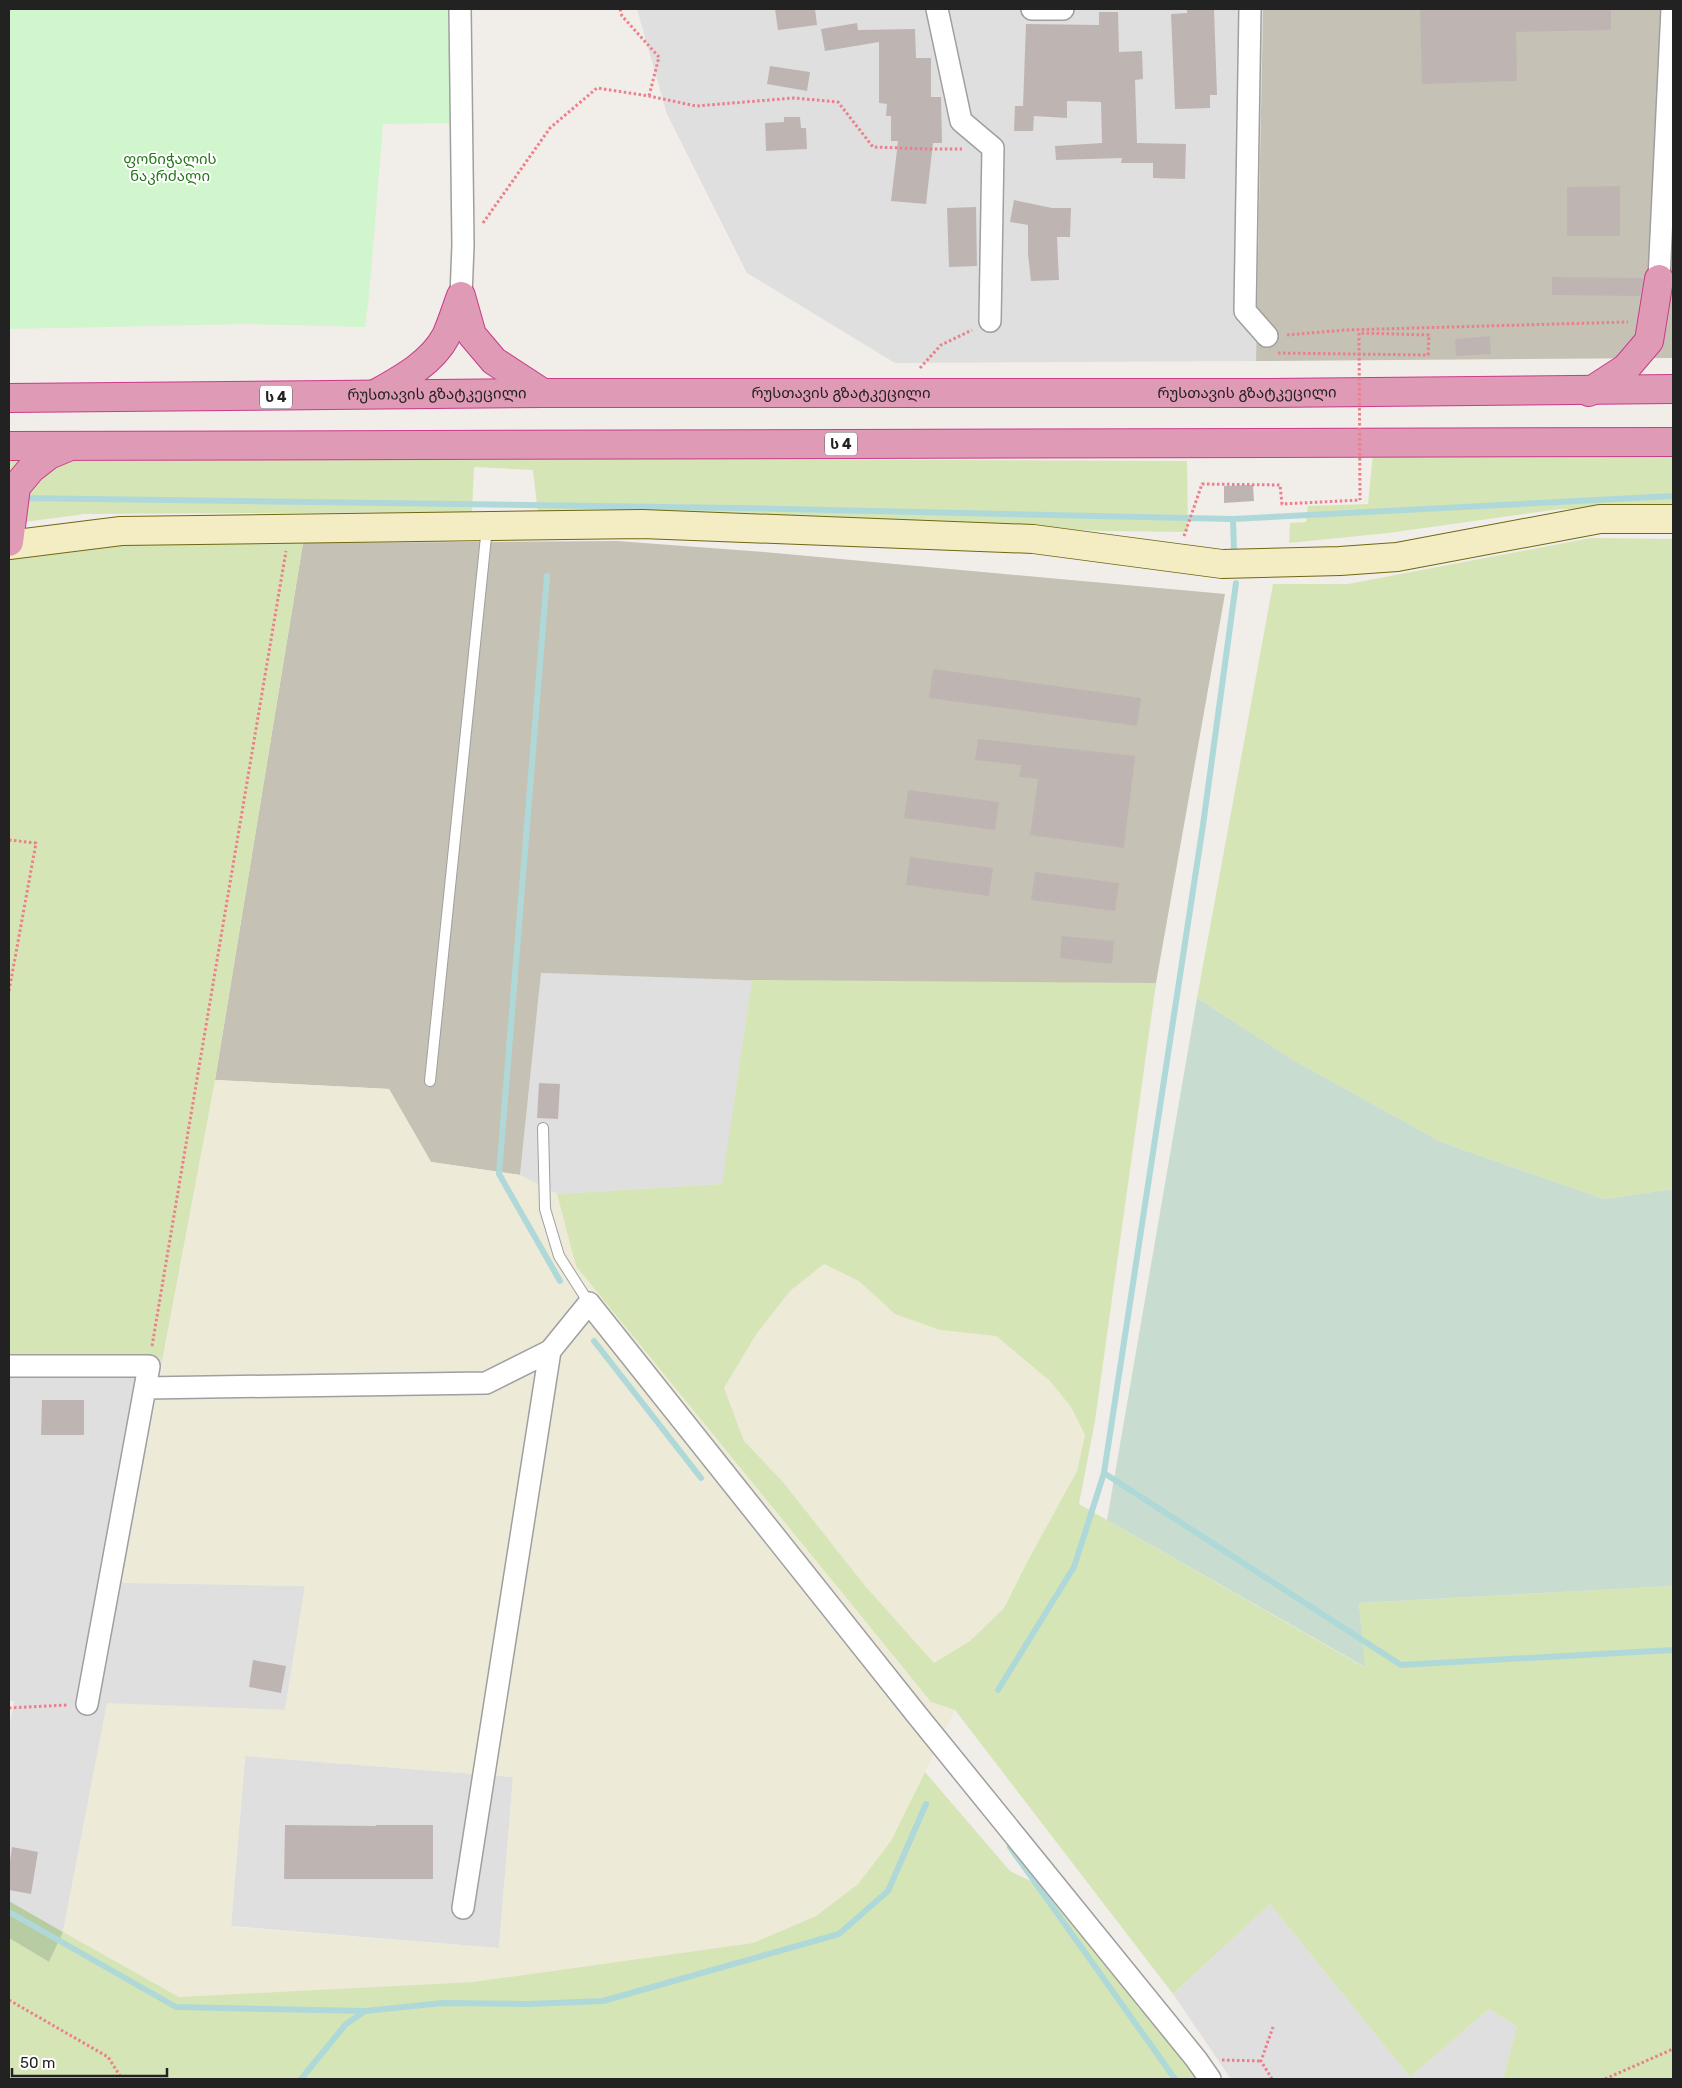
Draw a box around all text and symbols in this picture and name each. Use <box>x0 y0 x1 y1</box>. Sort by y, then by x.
park label: ფონიჭალის ნაკრძალი <box>123 150 217 185</box>
street label: რუსთავის გზატკეცილი <box>1157 383 1337 402</box>
street label: რუსთავის გზატკეცილი <box>347 384 527 404</box>
street label: რუსთავის გზატკეცილი <box>751 384 931 402</box>
road number: ს 4 <box>260 386 292 408</box>
road number: ს 4 <box>825 432 857 456</box>
scale bar <box>12 2046 168 2078</box>
text: 50 m <box>20 2054 55 2072</box>

